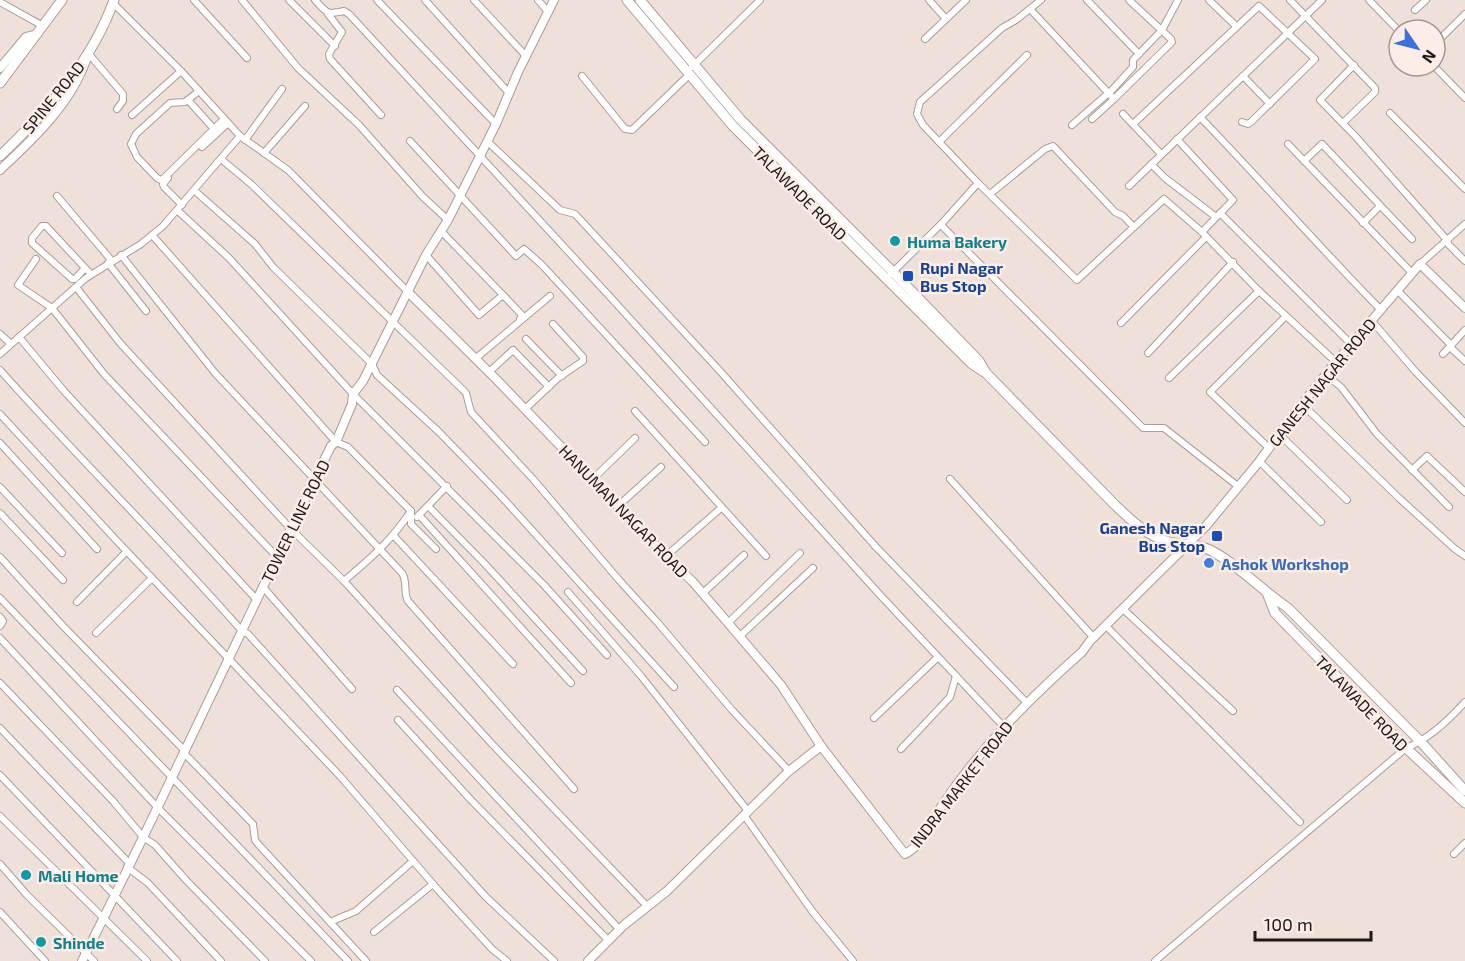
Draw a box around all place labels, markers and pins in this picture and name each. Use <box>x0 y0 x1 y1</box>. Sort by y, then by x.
place label: Huma Bakery <box>907 232 1007 252</box>
marker: Huma Bakery <box>888 234 902 248</box>
place label: Rupi Nagar Bus Stop <box>920 258 1003 295</box>
marker: Rupi Nagar Bus Stop <box>901 269 915 283</box>
place label: Ganesh Nagar Bus Stop <box>1099 518 1205 555</box>
marker: Ganesh Nagar Bus Stop <box>1210 529 1224 543</box>
place label: Ashok Workshop <box>1221 554 1349 573</box>
marker: Ashok Workshop <box>1202 556 1216 570</box>
place label: Mali Home <box>38 866 119 885</box>
marker: Mali Home <box>19 868 33 882</box>
place label: Shinde <box>53 933 105 952</box>
marker: Shinde <box>34 935 48 949</box>

